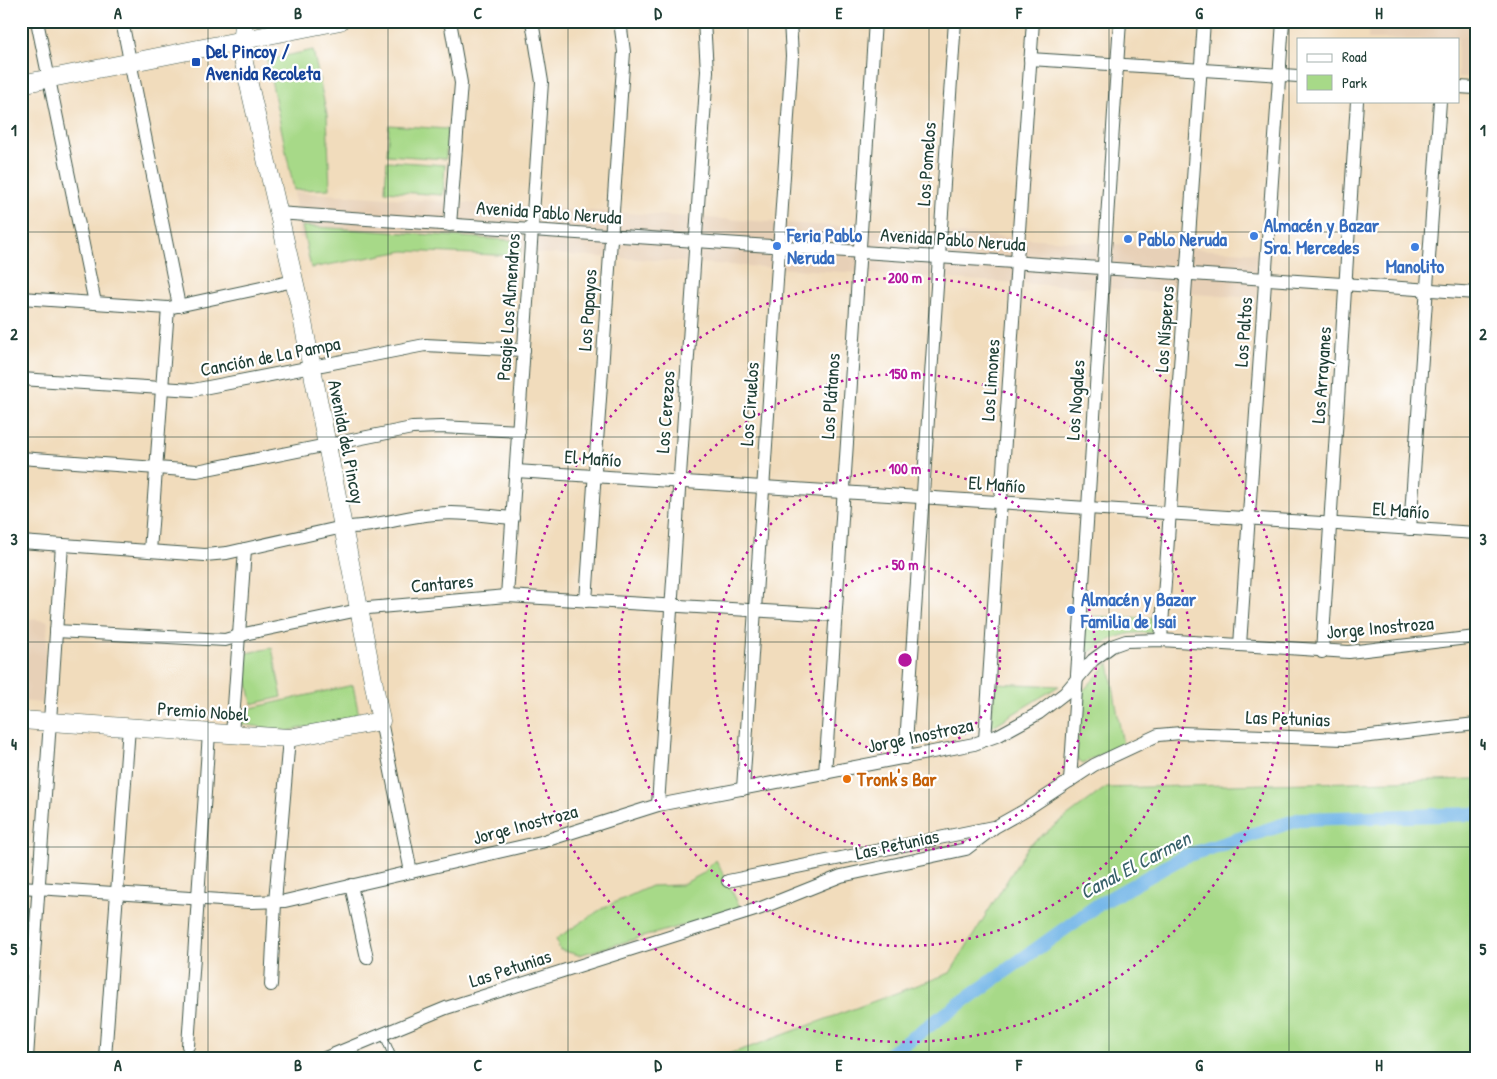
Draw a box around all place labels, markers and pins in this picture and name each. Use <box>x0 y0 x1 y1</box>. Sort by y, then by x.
place label: Del Pincoy / Avenida Recoleta <box>206 38 321 86</box>
marker: Del Pincoy / Avenida Recoleta <box>190 56 202 68</box>
place label: Almacén y Bazar Sra. Mercedes <box>1264 212 1380 260</box>
place label: Feria Pablo Neruda <box>786 222 863 270</box>
place label: Pablo Neruda <box>1138 226 1227 252</box>
marker: Almacén y Bazar Sra. Mercedes <box>1248 230 1260 242</box>
marker: Pablo Neruda <box>1122 233 1134 245</box>
marker: Feria Pablo Neruda <box>771 240 783 252</box>
marker: Manolito <box>1409 241 1421 253</box>
place label: Manolito <box>1386 253 1445 279</box>
place label: Almacén y Bazar Familia de Isai <box>1080 586 1197 634</box>
marker: Almacén y Bazar Familia de Isai <box>1065 604 1077 616</box>
centre of rings <box>896 651 914 669</box>
place label: Tronk's Bar <box>856 766 937 792</box>
marker: Tronk's Bar <box>841 773 853 785</box>

